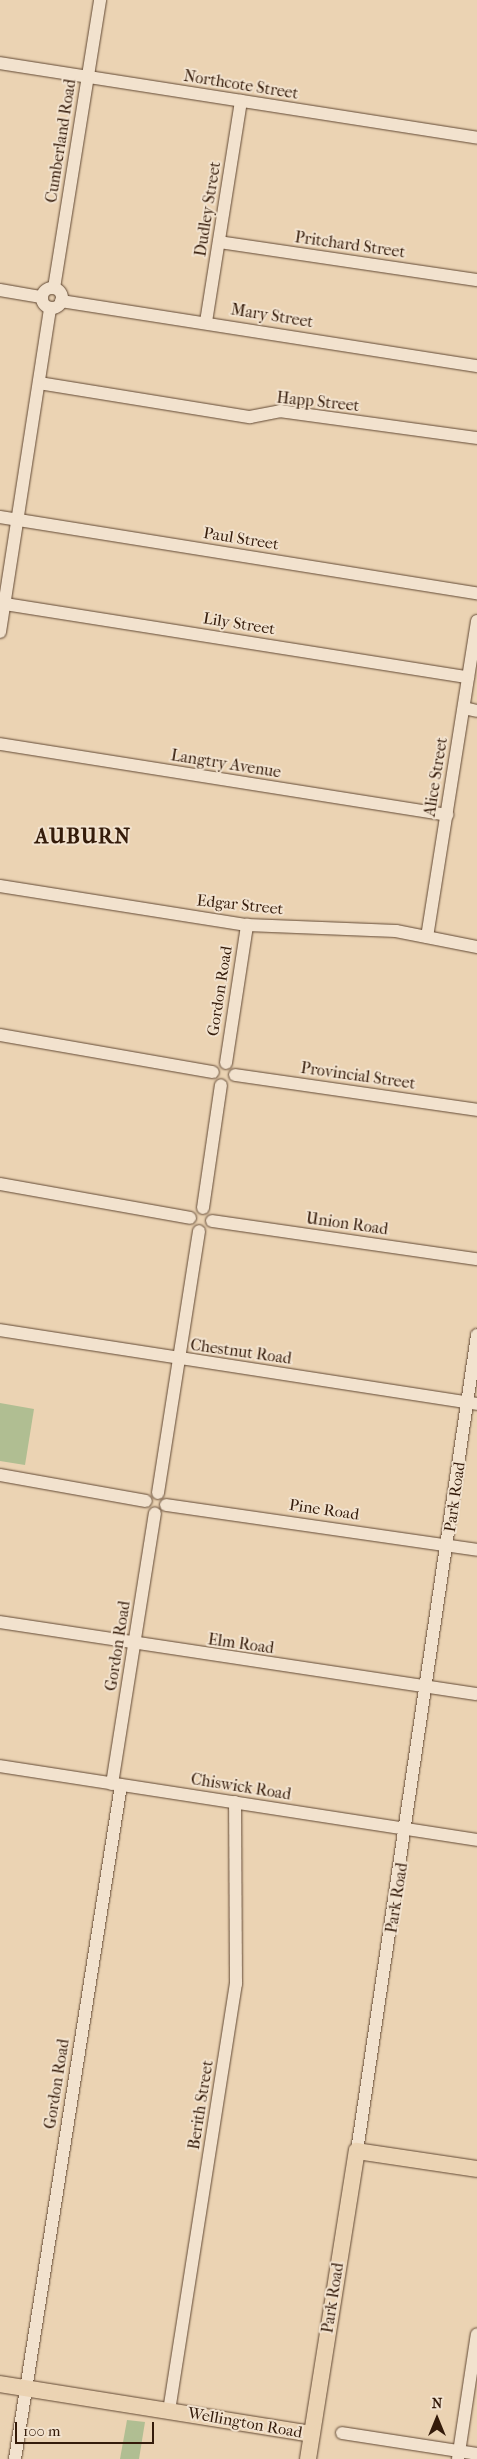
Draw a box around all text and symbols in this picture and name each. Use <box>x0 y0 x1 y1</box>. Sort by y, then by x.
street label: Northcote Street <box>182 66 300 104</box>
street label: Cumberland Road <box>42 78 80 204</box>
street label: Dudley Street <box>191 160 225 258</box>
street label: Pritchard Street <box>294 228 406 262</box>
street label: Mary Street <box>230 300 314 332</box>
street label: Happ Street <box>276 388 360 416</box>
street label: Paul Street <box>202 524 280 554</box>
street label: Lily Street <box>202 609 276 639</box>
street label: Alice Street <box>420 736 452 818</box>
street label: Langtry Avenue <box>170 746 282 782</box>
district label: AUBURN <box>34 823 132 849</box>
street label: Edgar Street <box>196 891 284 919</box>
street label: Gordon Road <box>203 945 237 1037</box>
street label: Provincial Street <box>300 1058 416 1094</box>
street label: Union Road <box>305 1209 389 1239</box>
street label: Chestnut Road <box>189 1335 293 1369</box>
street label: Park Road <box>441 1461 469 1533</box>
street label: Pine Road <box>288 1496 360 1524</box>
street label: Gordon Road <box>101 1600 135 1692</box>
street label: Elm Road <box>207 1630 275 1658</box>
street label: Chiswick Road <box>190 1770 292 1804</box>
street label: Park Road <box>382 1862 412 1934</box>
street label: Gordon Road <box>40 2038 74 2130</box>
street label: Berith Street <box>184 2059 218 2151</box>
street label: Park Road <box>318 2262 348 2334</box>
north arrow <box>412 2394 462 2444</box>
text: N <box>432 2395 442 2412</box>
street label: Wellington Road <box>186 2403 304 2443</box>
scale bar <box>18 2412 156 2444</box>
text: 100 m <box>23 2422 61 2440</box>

